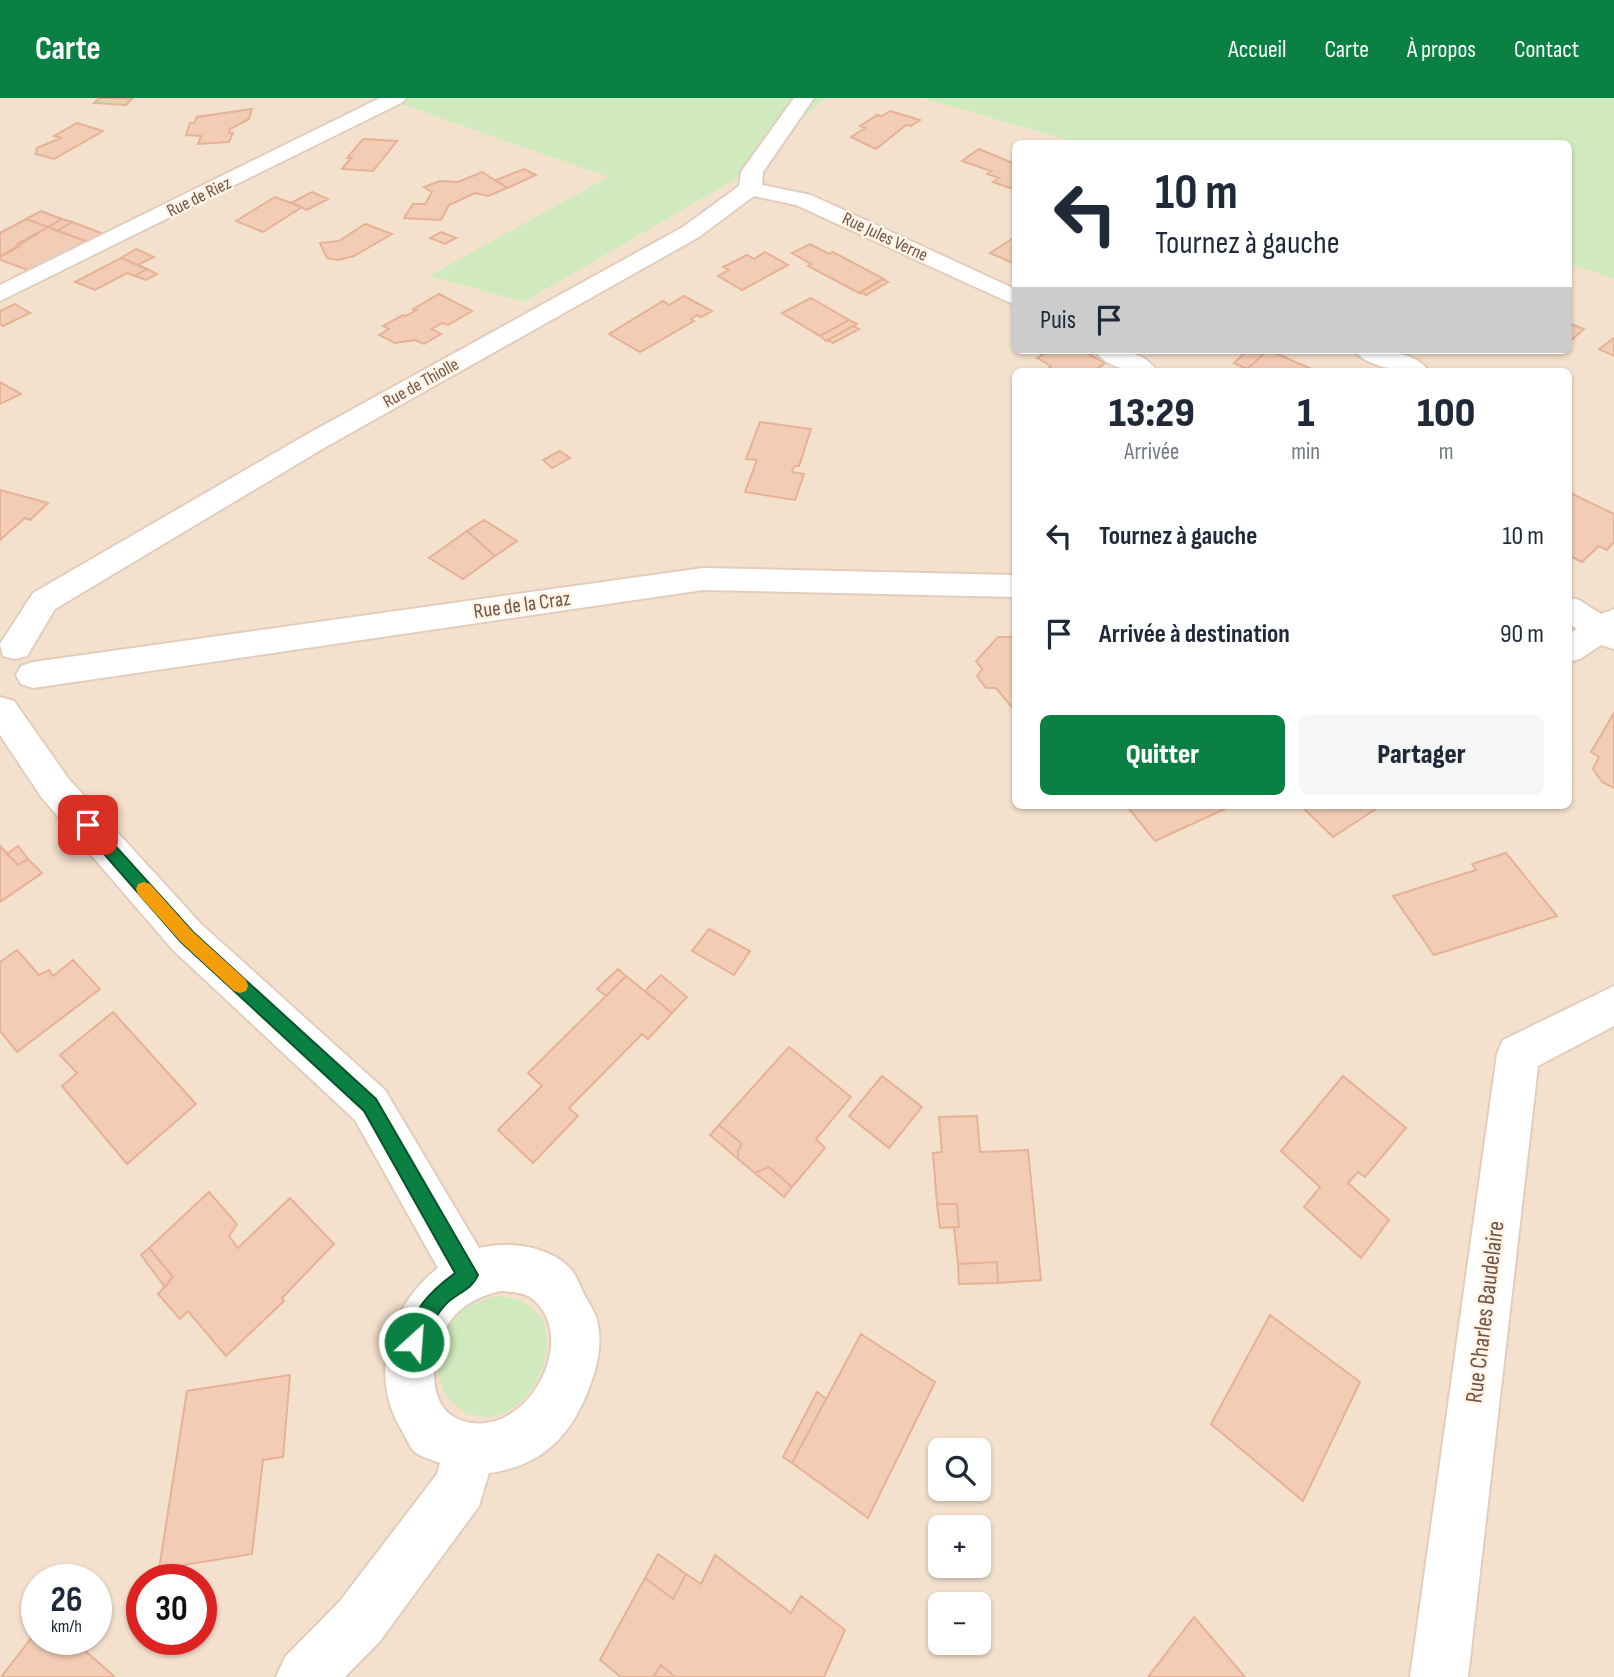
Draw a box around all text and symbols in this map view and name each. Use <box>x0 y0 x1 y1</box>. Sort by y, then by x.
text: Carte <box>35 29 101 69</box>
text: Accueil <box>1228 35 1287 64</box>
text: Carte <box>1325 35 1369 64</box>
text: À propos <box>1407 35 1476 64</box>
text: Contact <box>1514 35 1579 64</box>
text: 10 m <box>1155 164 1238 223</box>
icon: left <box>1040 168 1131 259</box>
street label: Rue de Riez <box>163 172 235 222</box>
street label: Rue Jules Verne <box>839 208 931 266</box>
text: Tournez à gauche <box>1155 224 1340 263</box>
icon: arrive <box>1090 301 1128 339</box>
text: Puis <box>1040 305 1076 336</box>
street label: Rue de Thiolle <box>380 354 462 412</box>
text: 13:29 <box>1109 388 1195 439</box>
text: 1 <box>1297 388 1314 439</box>
text: 100 <box>1417 388 1475 439</box>
text: Arrivée <box>1124 438 1179 466</box>
text: min <box>1291 438 1320 466</box>
text: m <box>1439 438 1453 466</box>
icon: left <box>1040 517 1078 555</box>
text: Tournez à gauche <box>1099 521 1257 552</box>
text: 10 m <box>1502 521 1544 552</box>
street label: Rue de la Craz <box>472 586 572 624</box>
icon: arrive <box>1040 615 1078 653</box>
text: Arrivée à destination <box>1099 619 1290 650</box>
text: 90 m <box>1500 619 1544 650</box>
button: Quitter <box>1040 715 1285 795</box>
button: Partager <box>1299 715 1544 795</box>
pin <box>58 795 118 855</box>
icon: arrive <box>69 806 107 844</box>
street label: Rue Charles Baudelaire <box>1459 1219 1511 1405</box>
position arrow <box>377 1305 451 1379</box>
map controls <box>928 1438 991 1655</box>
button: search <box>928 1438 991 1501</box>
button: + <box>928 1515 991 1578</box>
speed limit sign: 30 <box>126 1564 217 1655</box>
text: 26 <box>51 1579 82 1622</box>
button: − <box>928 1592 991 1655</box>
text: km/h <box>51 1616 82 1637</box>

